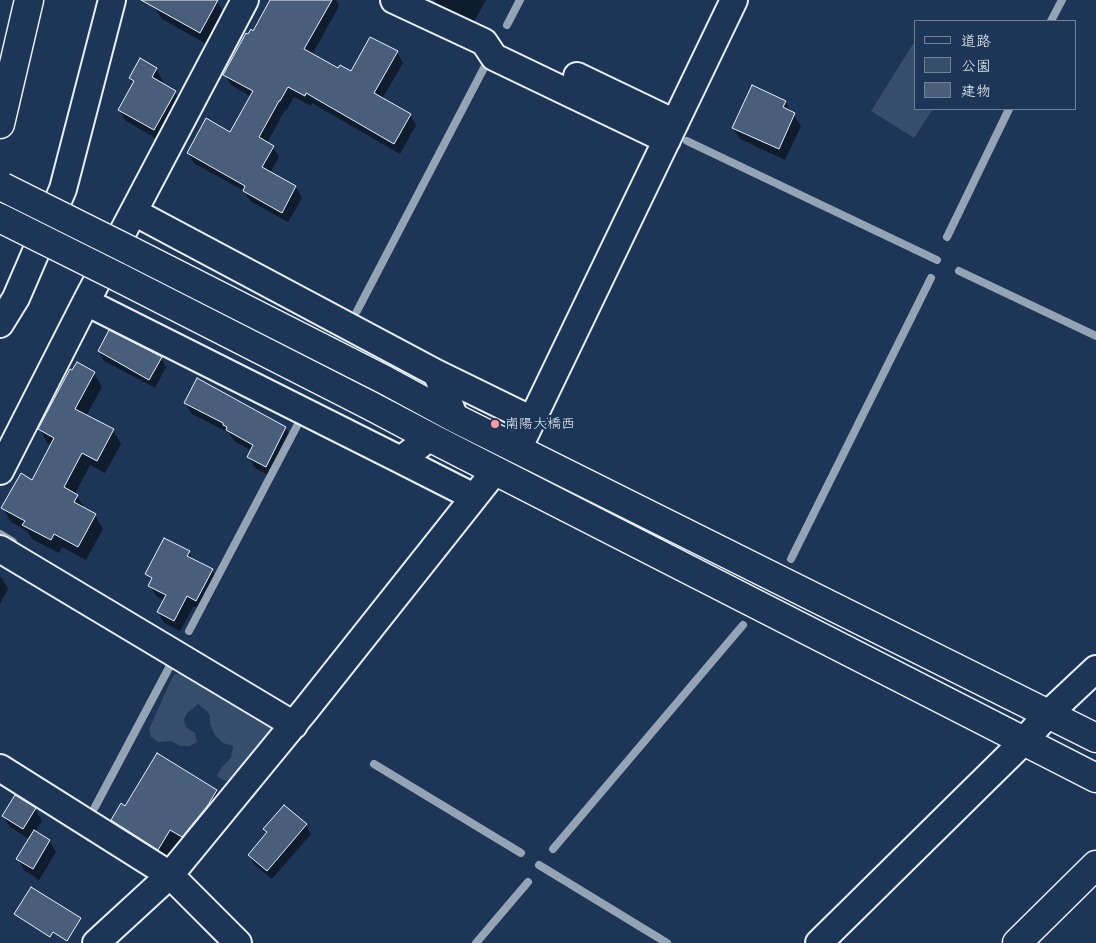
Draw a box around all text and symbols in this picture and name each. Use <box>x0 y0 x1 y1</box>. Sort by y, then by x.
legend <box>914 20 1076 110</box>
text: 道路 <box>961 32 991 50</box>
text: 公園 <box>961 57 991 75</box>
text: 建物 <box>961 82 991 100</box>
place label: 南陽大橋西 <box>505 416 575 432</box>
marker: 南陽大橋西 <box>489 418 501 430</box>

